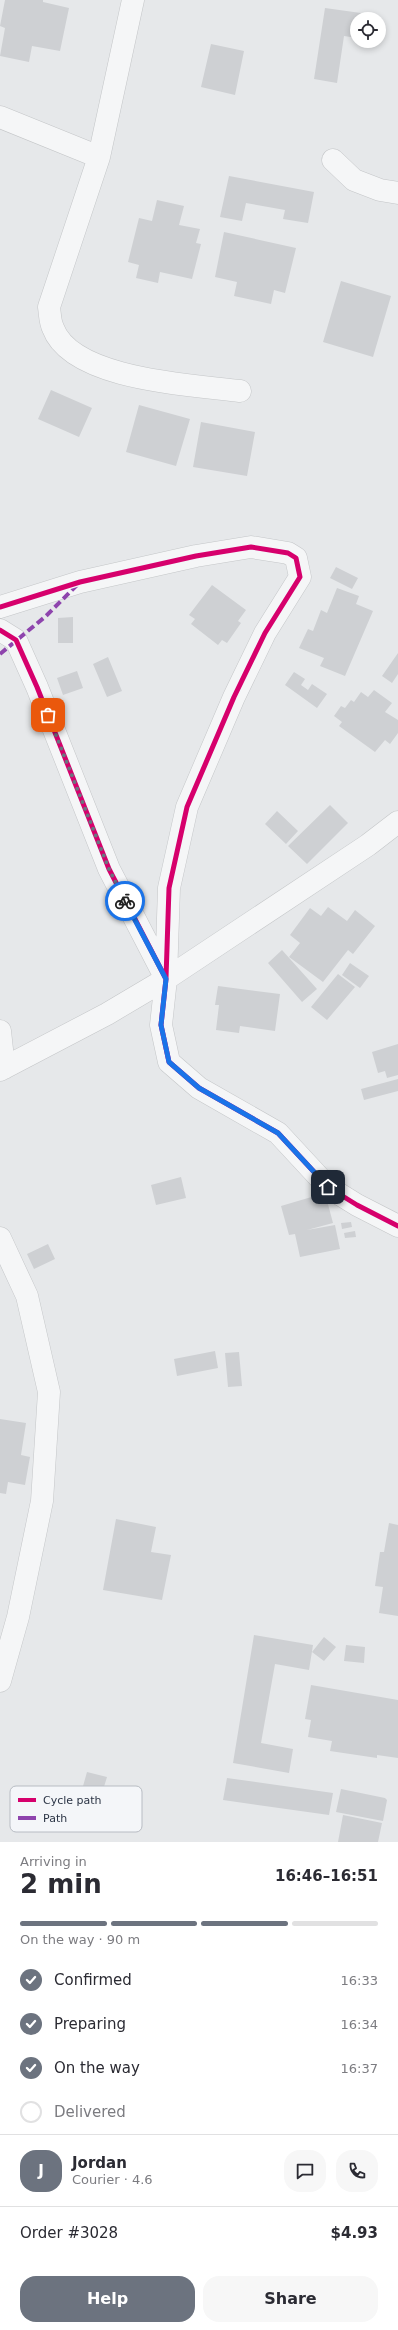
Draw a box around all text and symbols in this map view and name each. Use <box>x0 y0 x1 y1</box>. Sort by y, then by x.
map controls <box>350 12 386 48</box>
button: locate <box>350 12 386 48</box>
pin <box>31 698 65 732</box>
icon: bag <box>37 704 59 726</box>
courier <box>105 881 145 921</box>
icon: bike <box>114 890 136 912</box>
pin <box>311 1170 345 1204</box>
icon: home <box>317 1176 339 1198</box>
legend <box>10 1786 142 1832</box>
text: Cycle path <box>43 1794 102 1807</box>
text: Path <box>43 1812 67 1825</box>
text: Arriving in <box>20 1854 87 1869</box>
text: 16:46–16:51 <box>275 1867 378 1885</box>
text: 2 min <box>20 1869 102 1899</box>
text: On the way · 90 m <box>20 1932 140 1947</box>
icon: check <box>20 1969 42 1991</box>
text: Confirmed <box>54 1971 132 1989</box>
text: 16:33 <box>341 1973 378 1988</box>
icon: check <box>20 2013 42 2035</box>
text: Preparing <box>54 2015 126 2033</box>
text: 16:34 <box>341 2017 378 2032</box>
icon: check <box>20 2057 42 2079</box>
text: On the way <box>54 2059 140 2077</box>
text: 16:37 <box>341 2061 378 2076</box>
text: Delivered <box>54 2103 126 2121</box>
button: chat <box>284 2150 326 2192</box>
button: phone <box>336 2150 378 2192</box>
text: Jordan <box>72 2154 127 2172</box>
text: J <box>38 2162 44 2180</box>
text: Courier · 4.6 <box>72 2172 153 2187</box>
text: Order #3028 <box>20 2224 118 2242</box>
text: $4.93 <box>331 2224 378 2242</box>
button: Help <box>20 2276 195 2322</box>
button: Share <box>203 2276 378 2322</box>

